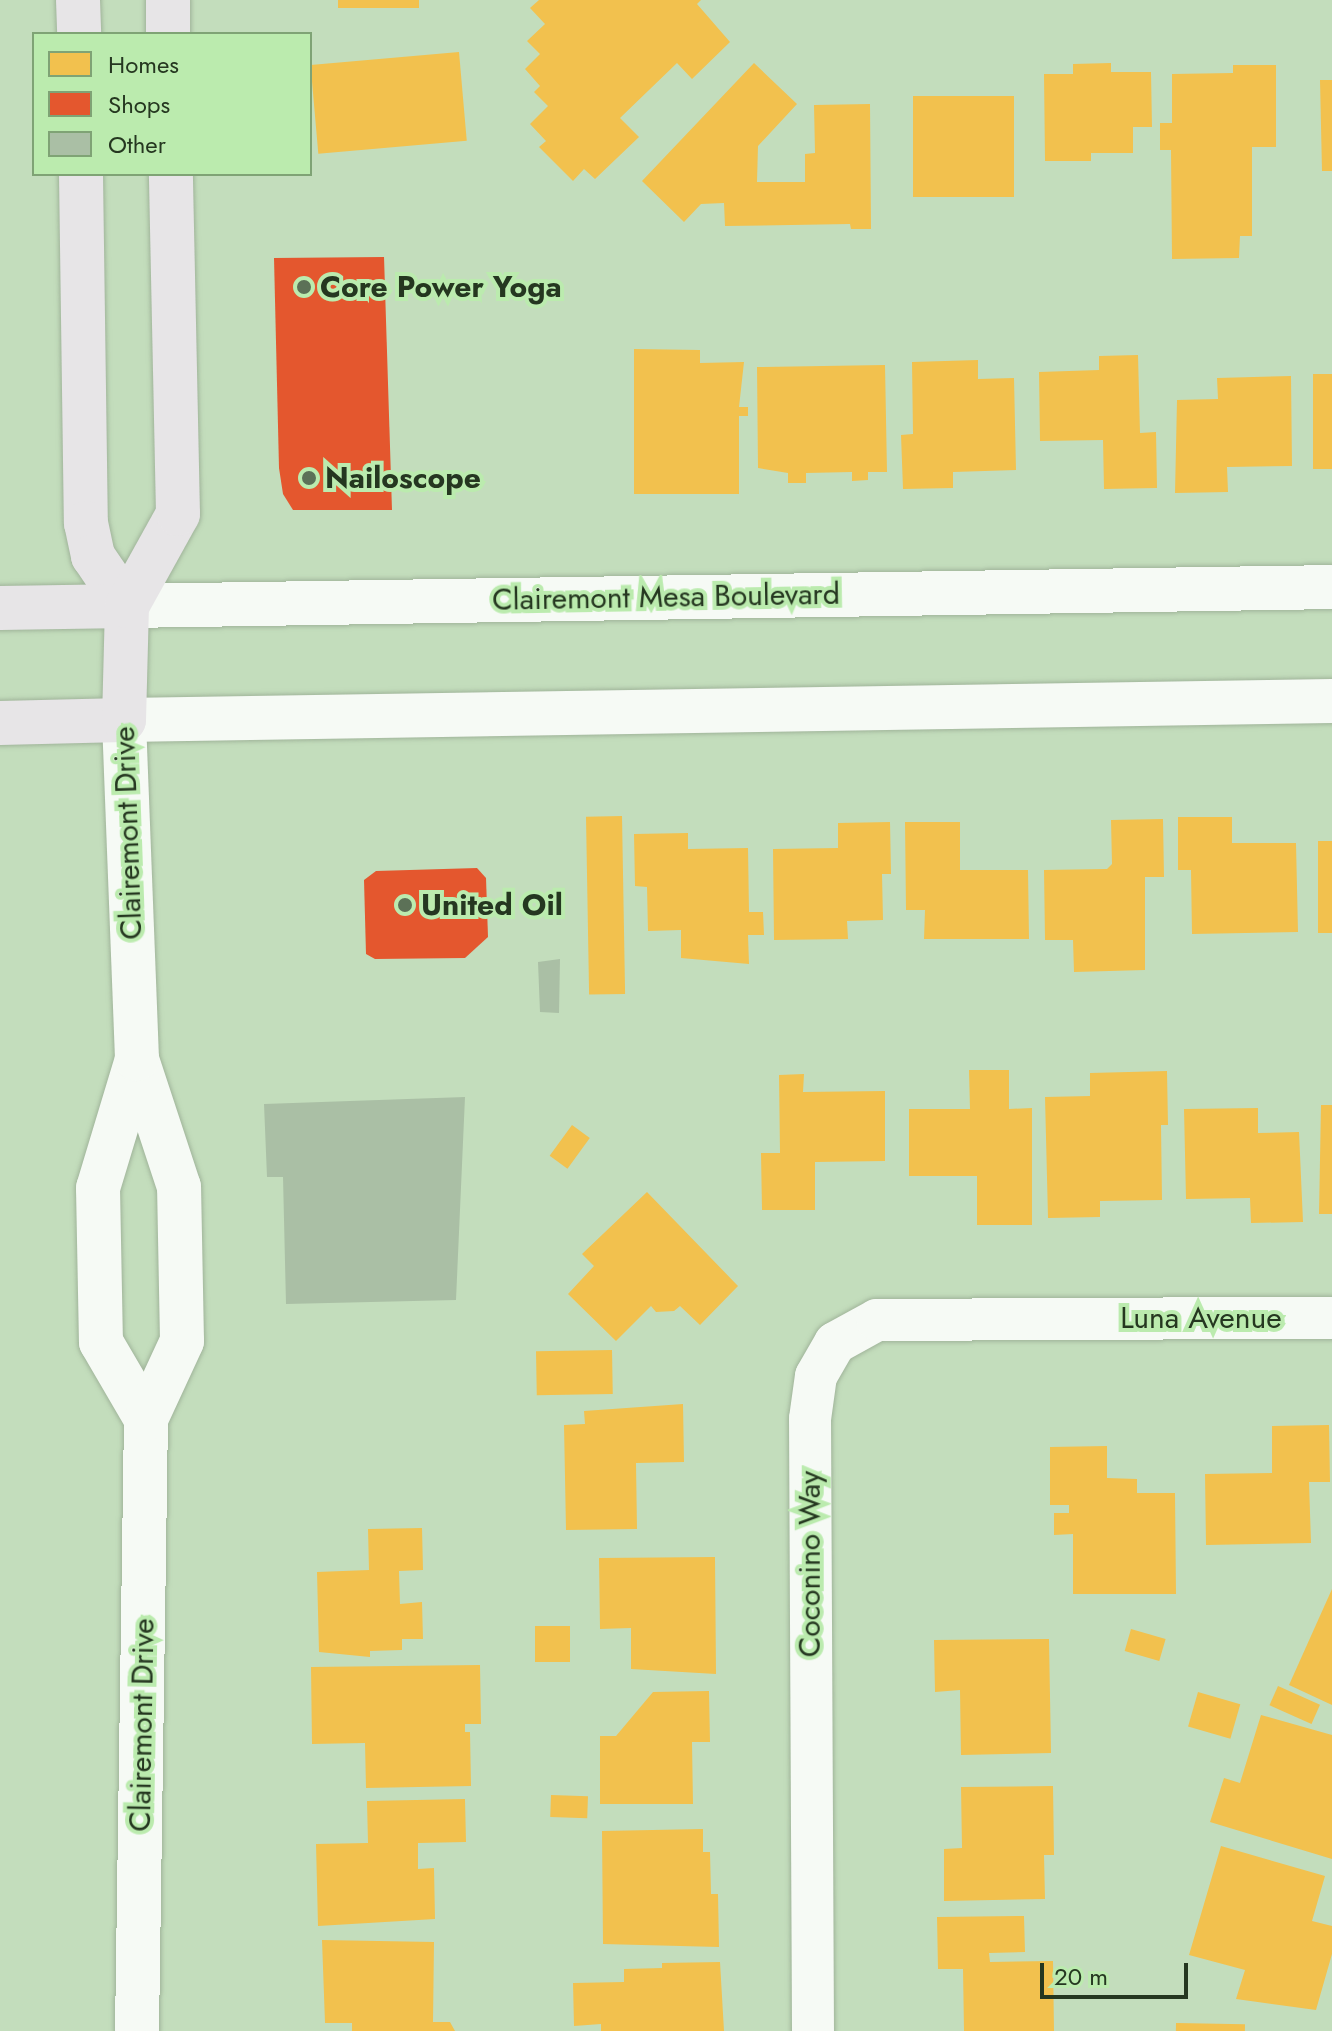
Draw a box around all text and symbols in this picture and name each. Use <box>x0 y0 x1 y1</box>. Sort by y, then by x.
legend <box>32 32 312 176</box>
text: Homes <box>108 47 179 82</box>
text: Shops <box>108 87 170 122</box>
text: Other <box>108 127 166 162</box>
place label: Core Power Yoga <box>320 269 562 305</box>
marker: Core Power Yoga <box>295 278 313 296</box>
place label: Nailoscope <box>325 460 481 496</box>
marker: Nailoscope <box>300 469 318 487</box>
street label: Clairemont Mesa Boulevard <box>492 576 840 618</box>
street label: Clairemont Drive <box>106 726 150 940</box>
place label: United Oil <box>421 887 563 923</box>
marker: United Oil <box>396 896 414 914</box>
street label: Luna Avenue <box>1120 1300 1282 1336</box>
street label: Coconino Way <box>792 1471 828 1657</box>
street label: Clairemont Drive <box>122 1618 162 1832</box>
scale bar <box>1044 1947 1192 1997</box>
text: 20 m <box>1054 1959 1108 1994</box>

